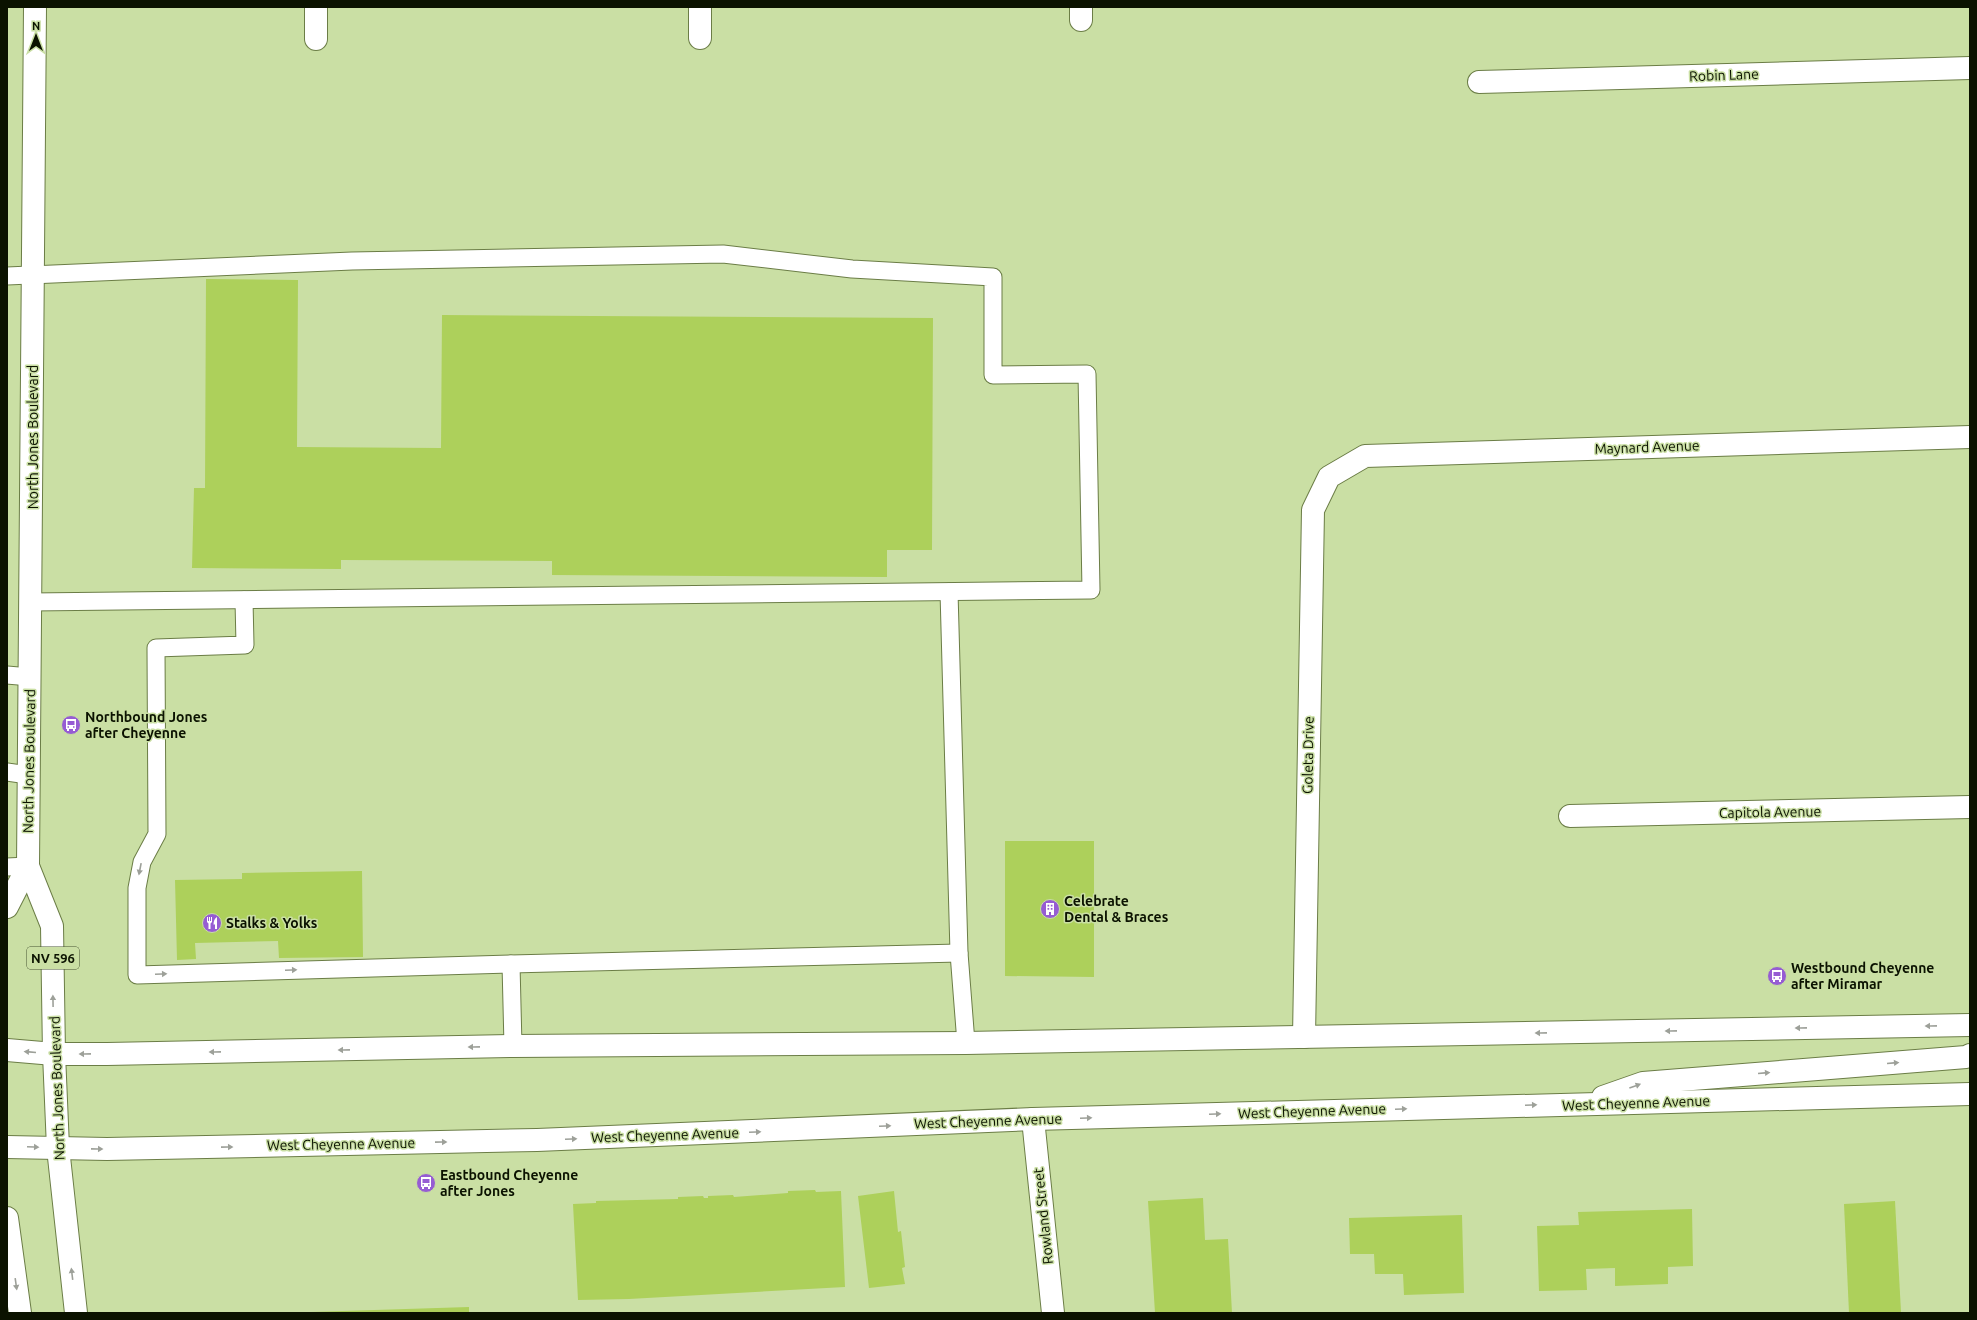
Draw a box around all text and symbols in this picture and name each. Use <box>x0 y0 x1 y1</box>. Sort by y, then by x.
north arrow <box>16 16 56 56</box>
text: N <box>32 20 40 32</box>
street label: Robin Lane <box>1689 66 1759 84</box>
street label: North Jones Boulevard <box>25 365 41 509</box>
street label: Maynard Avenue <box>1594 437 1700 457</box>
street label: North Jones Boulevard <box>20 689 38 833</box>
place label: Northbound Jones after Cheyenne <box>85 709 208 741</box>
bus stop icon: Northbound Jones after Cheyenne <box>60 714 82 736</box>
street label: Goleta Drive <box>1299 716 1317 794</box>
street label: Capitola Avenue <box>1719 803 1821 821</box>
one-way arrow <box>137 863 143 875</box>
place label: Celebrate Dental & Braces <box>1064 893 1169 925</box>
building icon: Celebrate Dental & Braces <box>1039 898 1061 920</box>
restaurant icon: Stalks & Yolks <box>201 912 223 934</box>
place label: Stalks & Yolks <box>226 915 318 931</box>
road number: NV 596 <box>27 947 79 969</box>
place label: Westbound Cheyenne after Miramar <box>1791 960 1934 992</box>
bus stop icon: Westbound Cheyenne after Miramar <box>1766 965 1788 987</box>
one-way arrow <box>285 967 297 974</box>
one-way arrow <box>155 971 168 977</box>
one-way arrow <box>50 994 56 1007</box>
street label: North Jones Boulevard <box>46 1016 68 1160</box>
one-way arrow <box>1924 1023 1937 1029</box>
one-way arrow <box>1794 1025 1807 1031</box>
one-way arrow <box>1664 1028 1677 1034</box>
one-way arrow <box>1534 1030 1547 1036</box>
one-way arrow <box>467 1044 480 1050</box>
one-way arrow <box>338 1046 350 1053</box>
one-way arrow <box>24 1049 36 1056</box>
one-way arrow <box>208 1049 221 1055</box>
one-way arrow <box>78 1051 91 1057</box>
one-way arrow <box>1887 1060 1899 1066</box>
one-way arrow <box>1758 1070 1770 1077</box>
one-way arrow <box>1629 1083 1641 1089</box>
street label: West Cheyenne Avenue <box>1562 1092 1710 1114</box>
street label: West Cheyenne Avenue <box>1238 1100 1386 1122</box>
one-way arrow <box>1525 1102 1537 1109</box>
one-way arrow <box>1395 1106 1408 1112</box>
street label: West Cheyenne Avenue <box>914 1110 1062 1132</box>
one-way arrow <box>1209 1111 1222 1117</box>
one-way arrow <box>1080 1114 1092 1121</box>
one-way arrow <box>879 1122 891 1129</box>
street label: West Cheyenne Avenue <box>591 1124 739 1146</box>
one-way arrow <box>749 1128 761 1135</box>
street label: West Cheyenne Avenue <box>267 1135 415 1153</box>
one-way arrow <box>565 1136 578 1142</box>
one-way arrow <box>435 1139 448 1145</box>
one-way arrow <box>27 1144 39 1151</box>
one-way arrow <box>221 1144 234 1150</box>
one-way arrow <box>91 1146 104 1152</box>
street label: Rowland Street <box>1030 1166 1056 1265</box>
place label: Eastbound Cheyenne after Jones <box>440 1167 578 1199</box>
bus stop icon: Eastbound Cheyenne after Jones <box>415 1172 437 1194</box>
one-way arrow <box>69 1268 75 1280</box>
one-way arrow <box>13 1278 19 1290</box>

